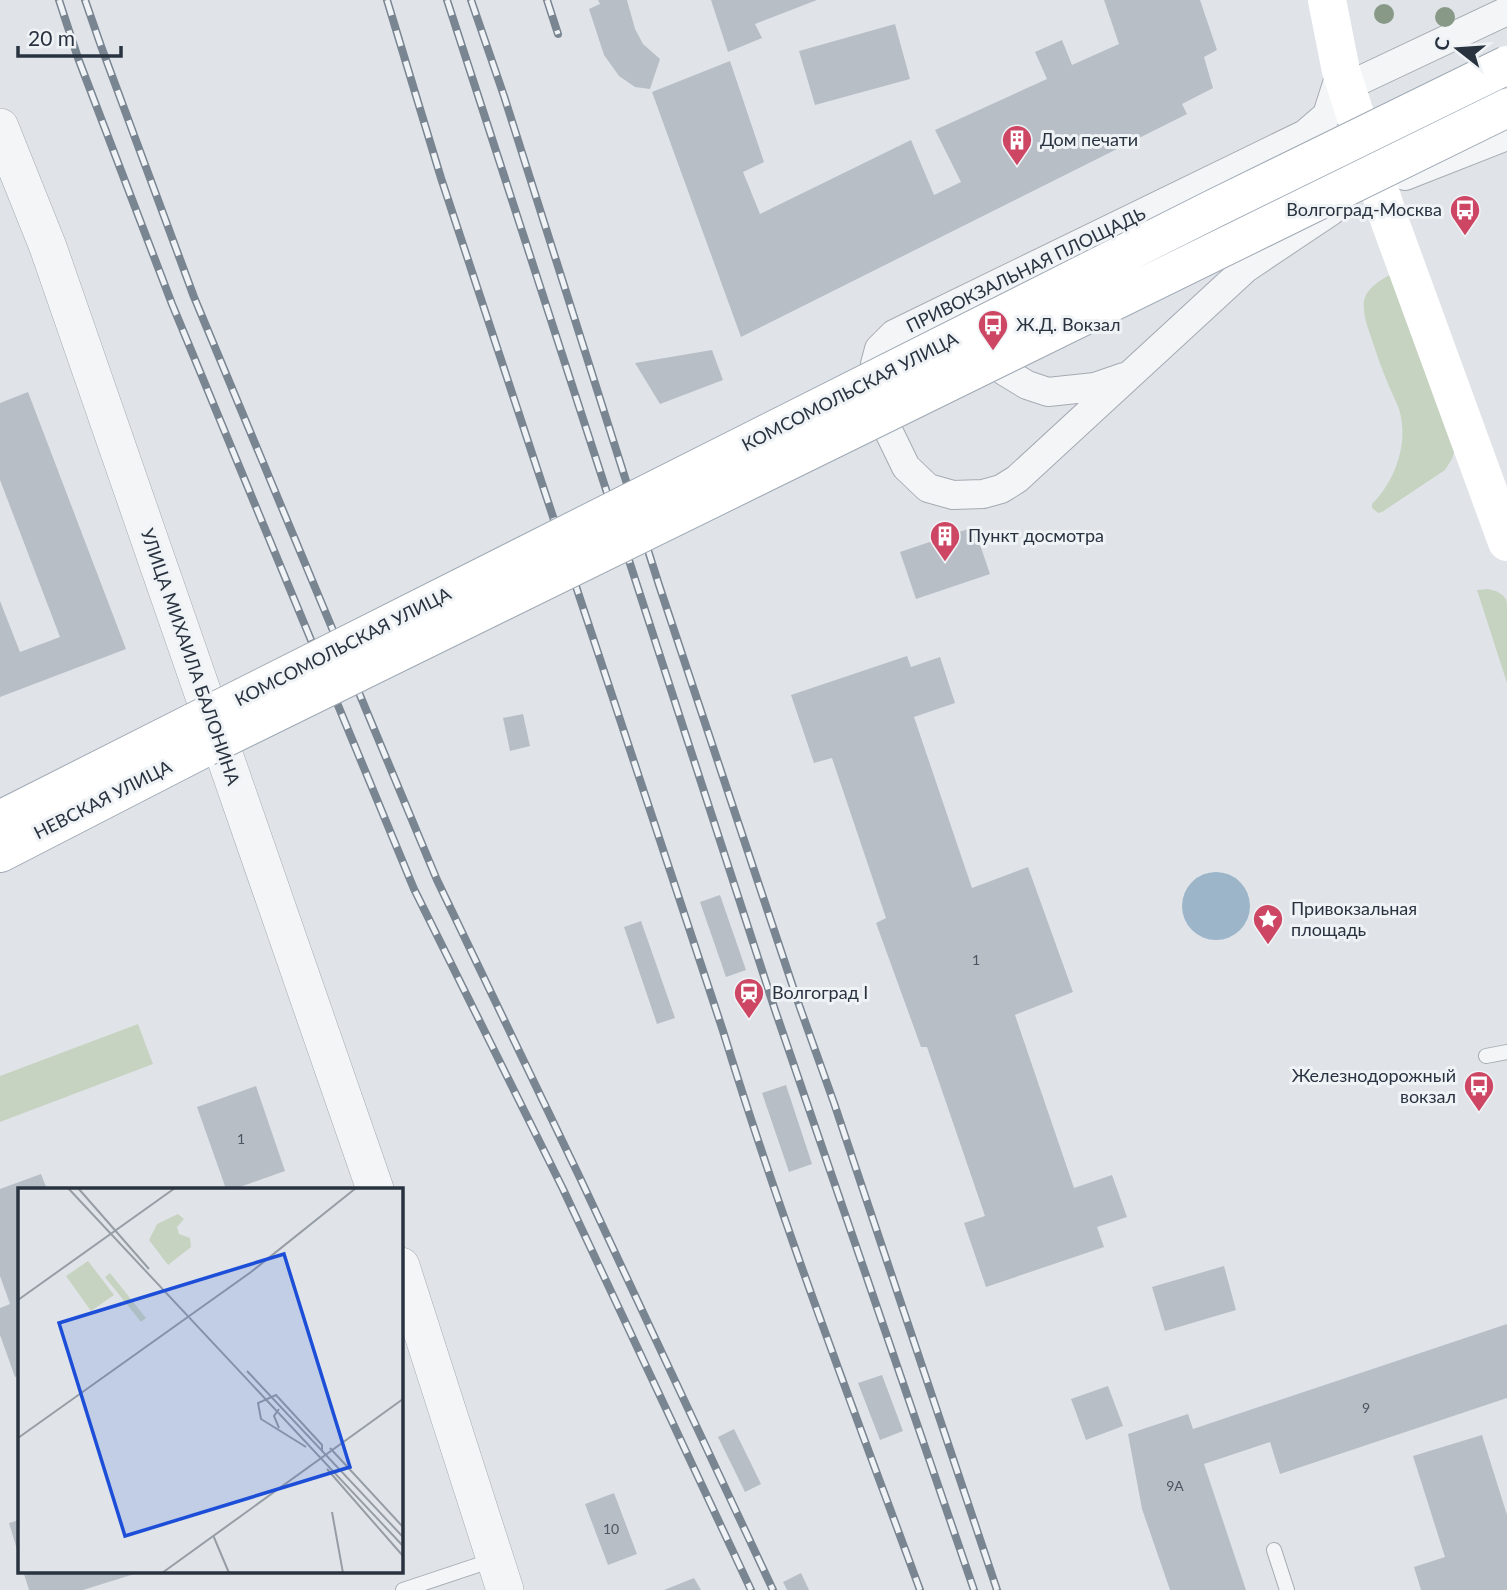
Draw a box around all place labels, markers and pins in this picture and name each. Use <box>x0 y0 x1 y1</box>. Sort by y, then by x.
building icon: Дом печати <box>1000 123 1034 167</box>
place label: Дом печати <box>1040 128 1138 150</box>
bus stop icon: Волгоград-Москва <box>1448 193 1482 237</box>
place label: Волгоград-Москва <box>1286 198 1442 220</box>
bus stop icon: Ж.Д. Вокзал <box>976 308 1010 352</box>
place label: Ж.Д. Вокзал <box>1016 313 1121 335</box>
building icon: Пункт досмотра <box>928 519 962 563</box>
place label: Пункт досмотра <box>968 524 1104 546</box>
place label: Привокзальная площадь <box>1291 897 1417 940</box>
place icon: Привокзальная площадь <box>1251 902 1285 946</box>
station icon: Волгоград I <box>732 976 766 1020</box>
place label: Волгоград I <box>772 981 868 1003</box>
place label: Железнодорожный вокзал <box>1292 1064 1456 1107</box>
bus stop icon: Железнодорожный вокзал <box>1462 1069 1496 1113</box>

